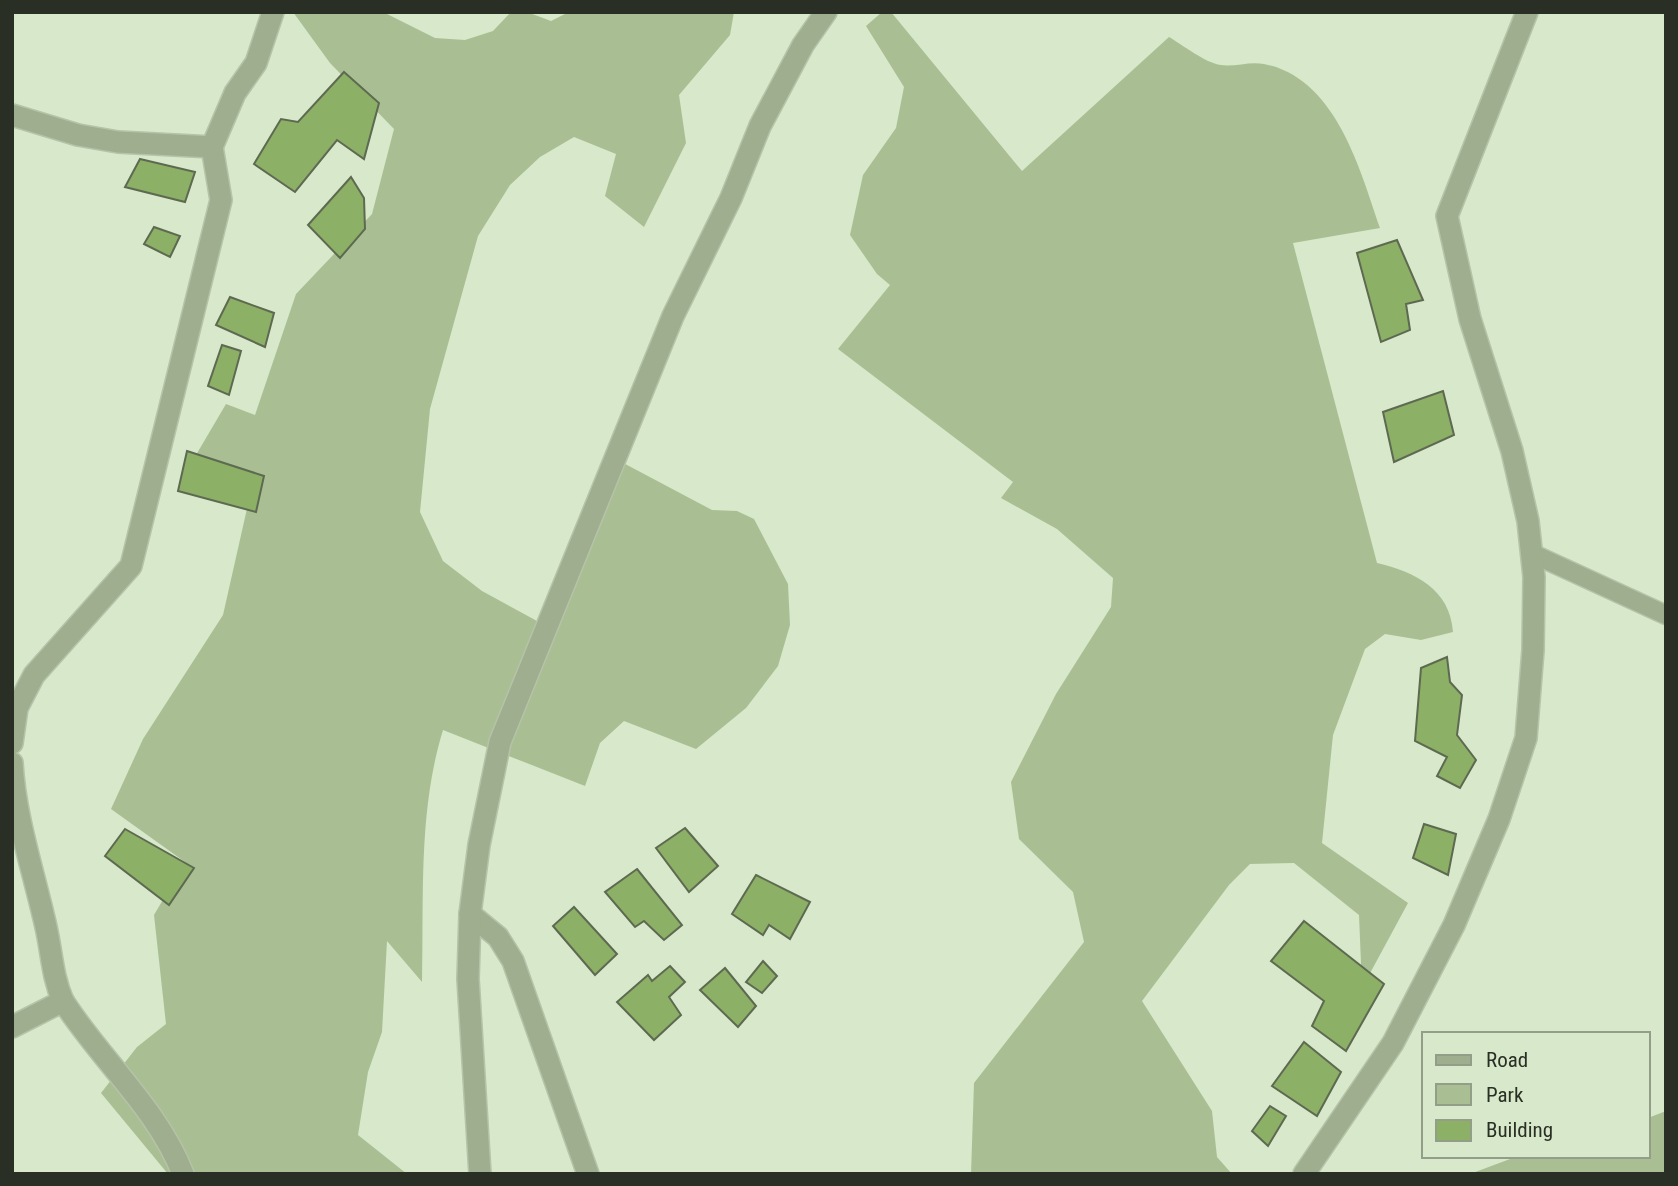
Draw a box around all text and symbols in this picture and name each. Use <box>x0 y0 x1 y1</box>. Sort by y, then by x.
legend <box>1422 1032 1650 1158</box>
text: Road <box>1486 1048 1528 1072</box>
text: Park <box>1486 1083 1524 1107</box>
text: Building <box>1486 1118 1553 1142</box>

